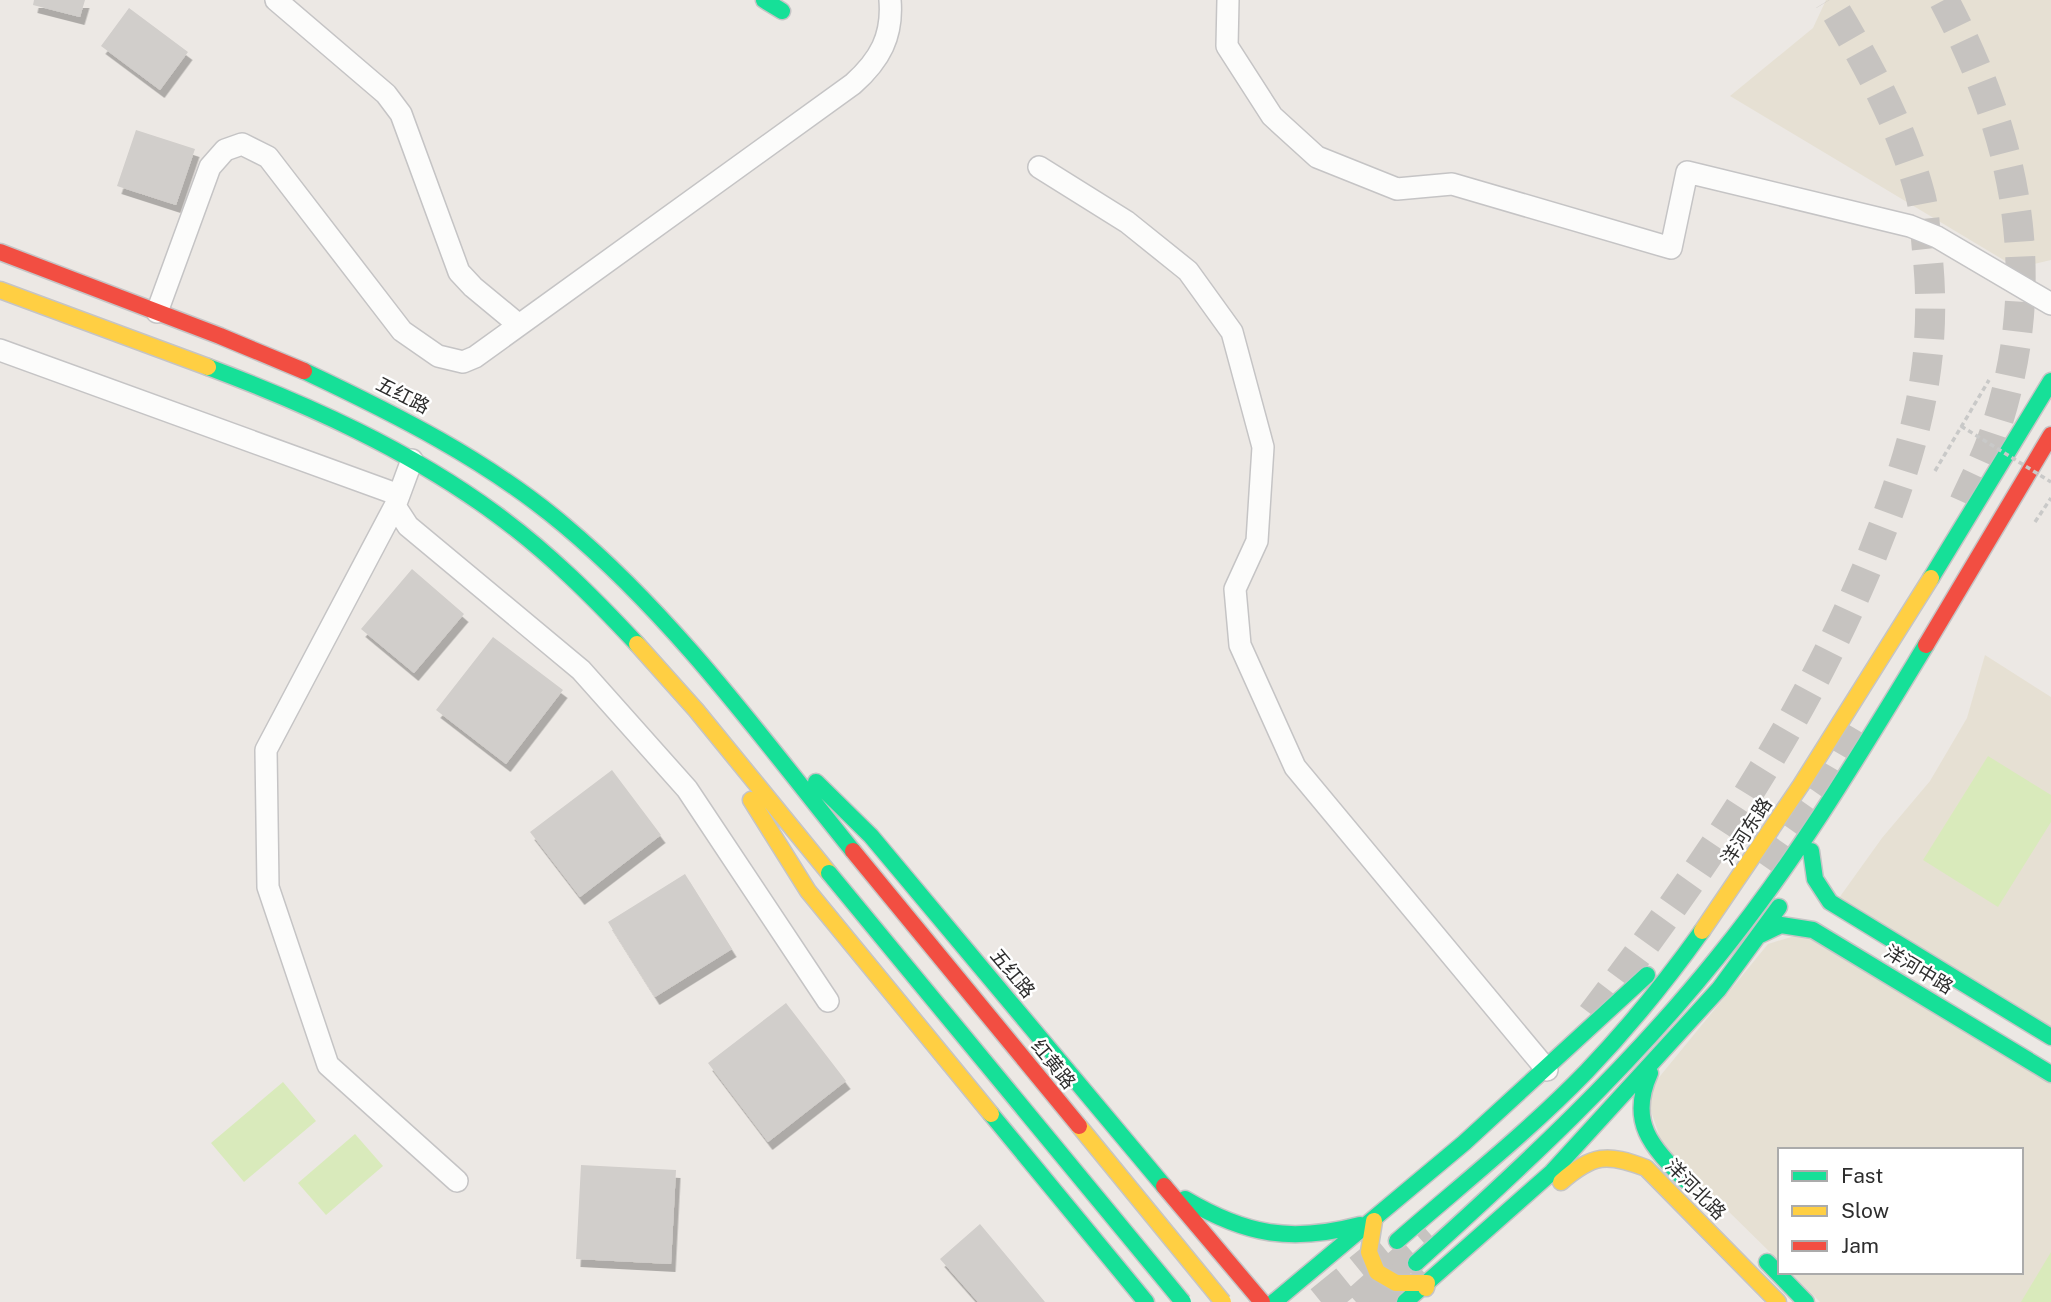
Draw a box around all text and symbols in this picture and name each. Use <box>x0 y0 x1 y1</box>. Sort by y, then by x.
street label: 五红路 <box>373 372 433 418</box>
street label: 洋河东路 <box>1716 793 1776 869</box>
street label: 洋河中路 <box>1881 940 1957 998</box>
street label: 五红路 <box>986 944 1040 1002</box>
street label: 红黄路 <box>1028 1035 1080 1093</box>
legend <box>1778 1148 2023 1274</box>
street label: 洋河北路 <box>1661 1154 1731 1224</box>
text: Fast <box>1841 1163 1883 1188</box>
text: Slow <box>1841 1198 1889 1223</box>
text: Jam <box>1841 1233 1879 1258</box>

